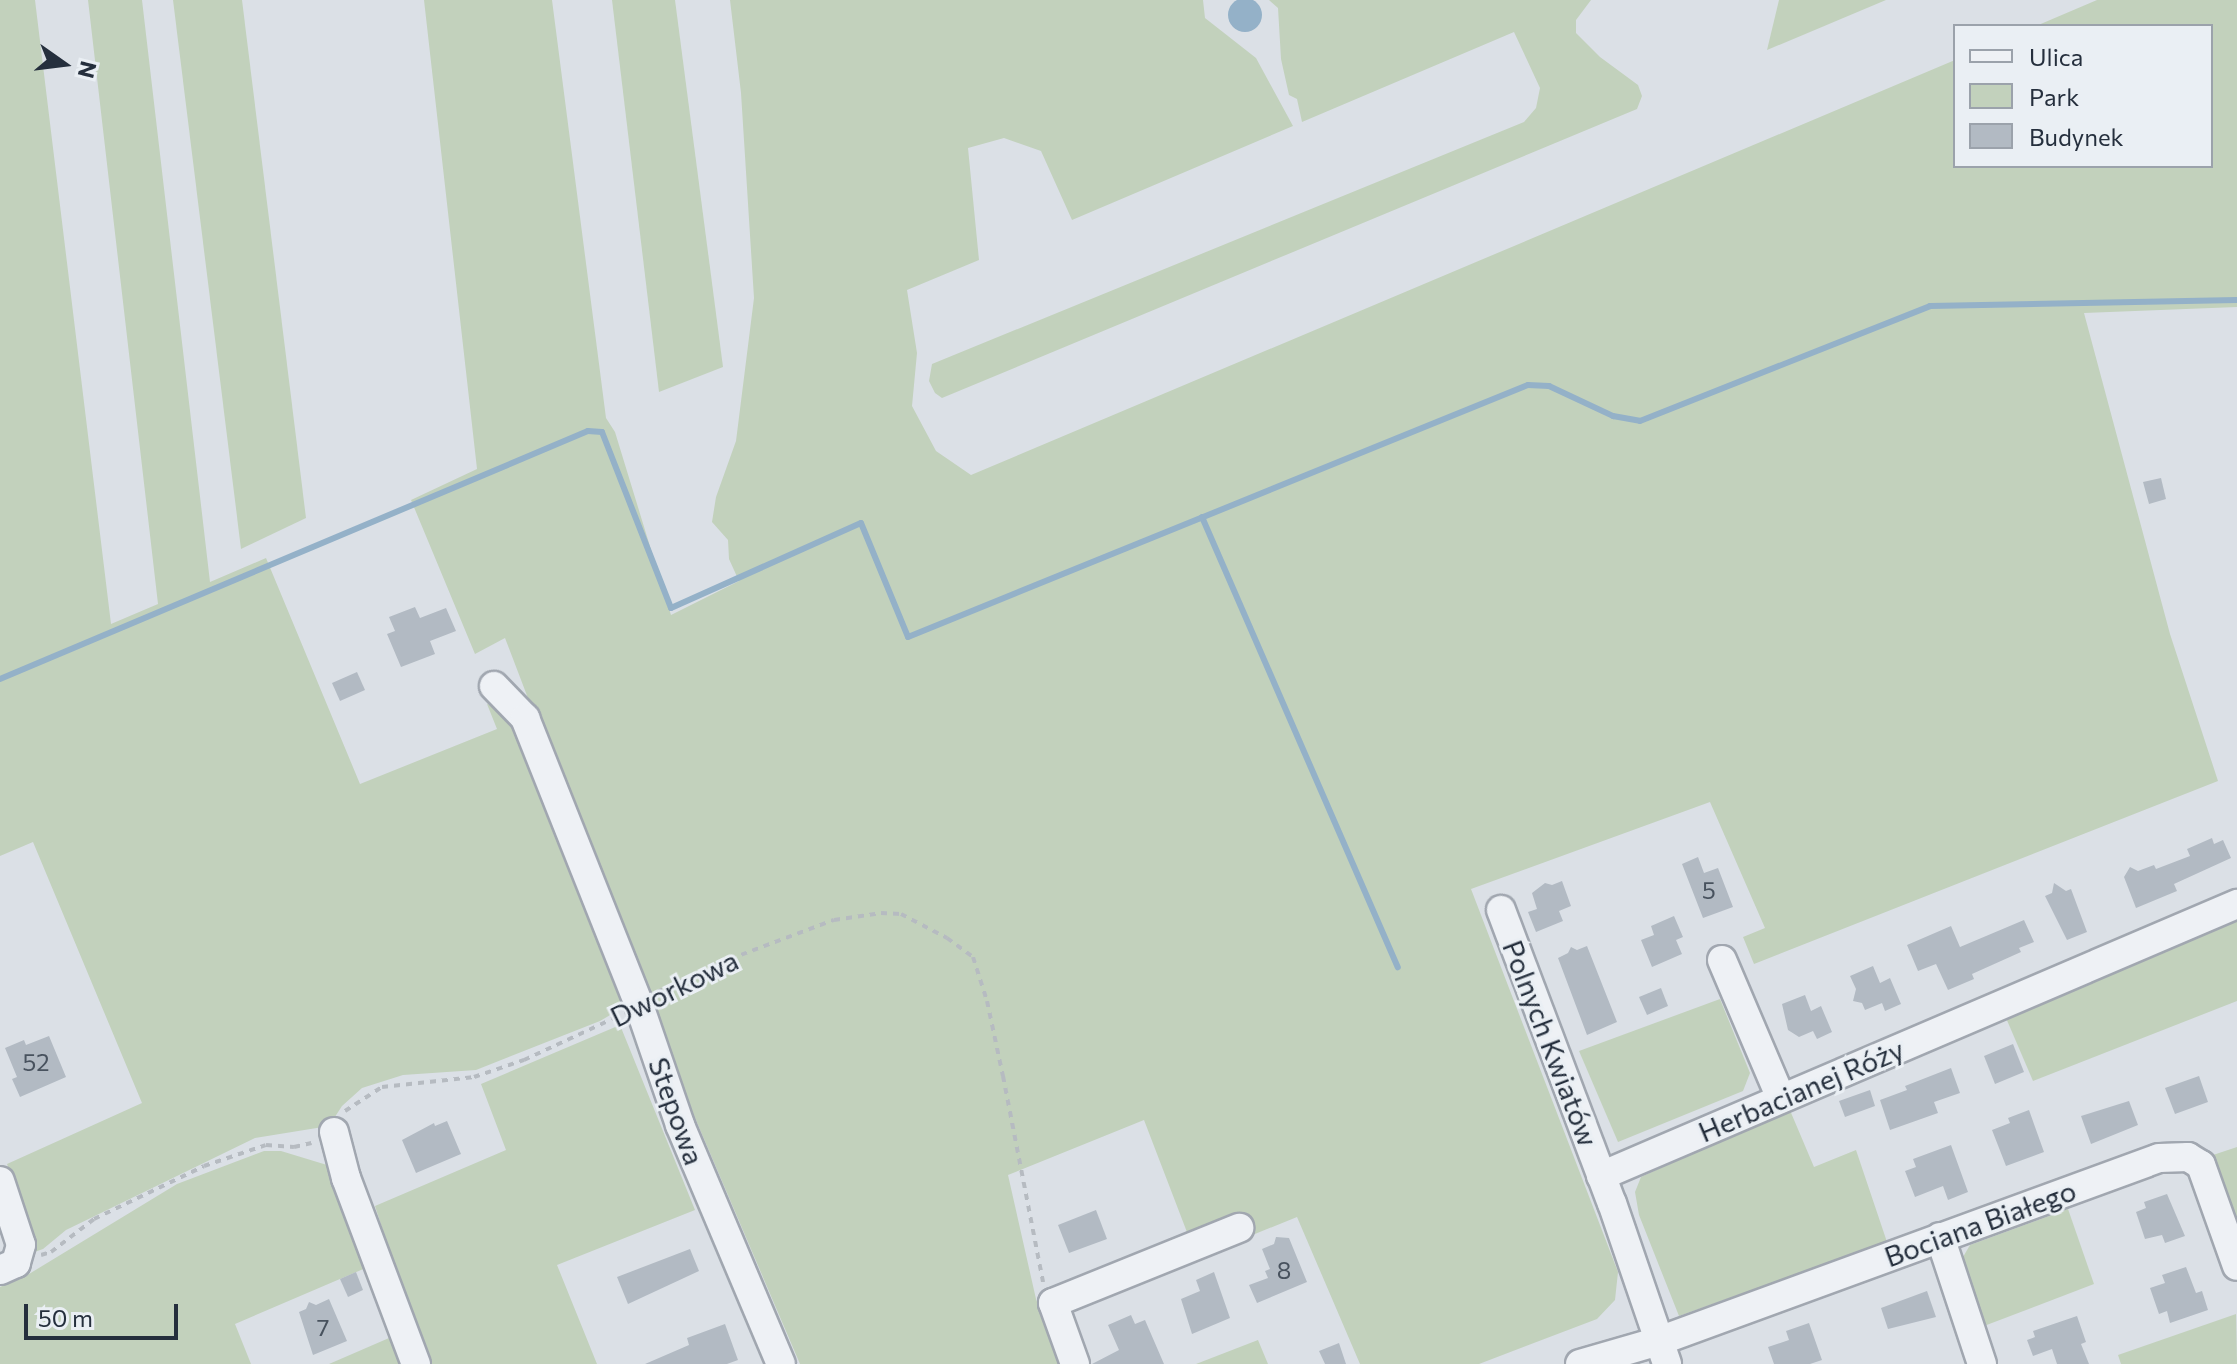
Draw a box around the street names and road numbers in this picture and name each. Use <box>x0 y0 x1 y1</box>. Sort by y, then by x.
street label: Polnych Kwiatów <box>1496 935 1606 1151</box>
street label: Dworkowa <box>605 943 743 1033</box>
street label: Herbacianej Róży <box>1693 1032 1909 1148</box>
street label: Stepowa <box>642 1053 712 1169</box>
street label: Bociana Białego <box>1880 1173 2080 1273</box>

